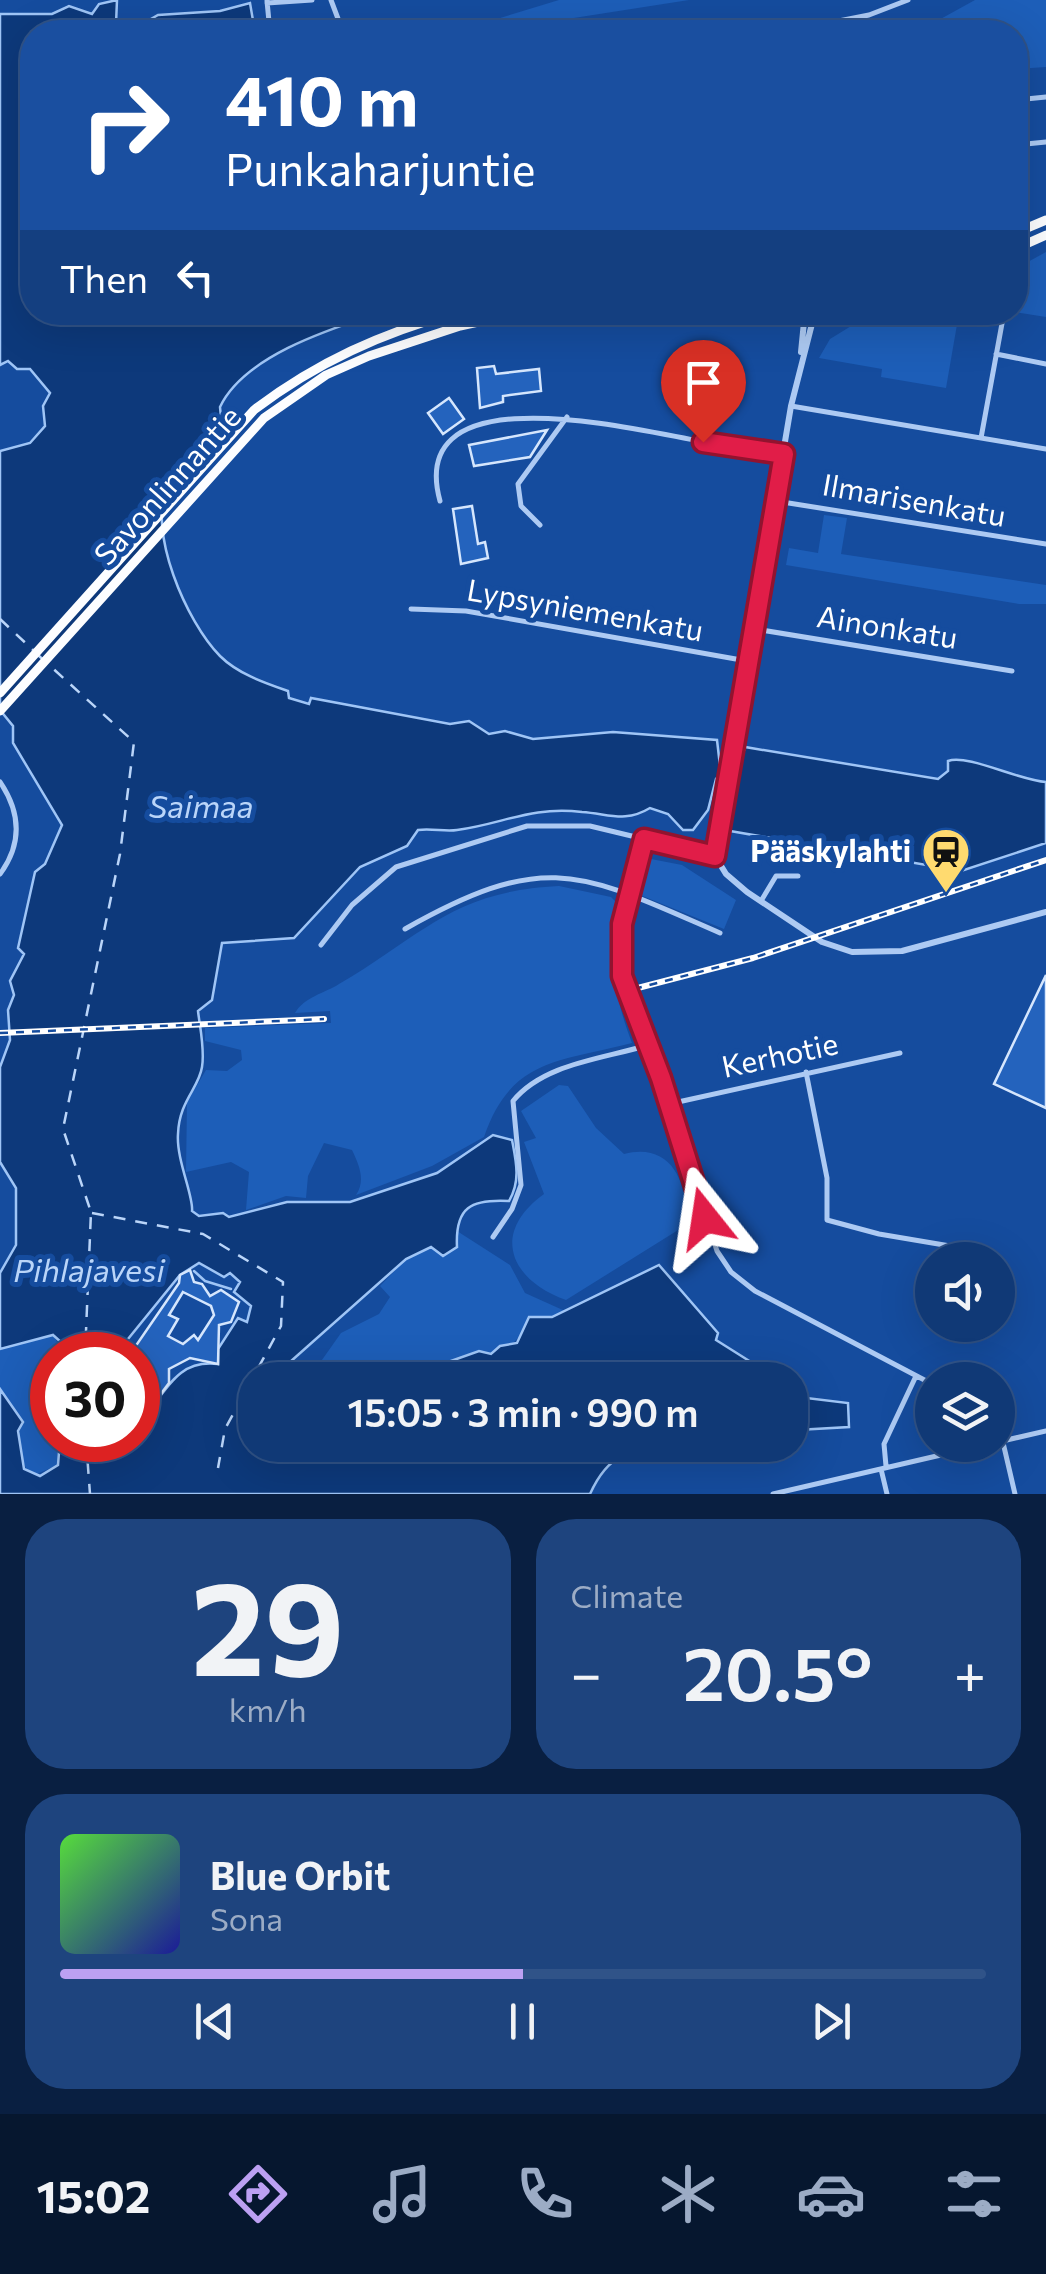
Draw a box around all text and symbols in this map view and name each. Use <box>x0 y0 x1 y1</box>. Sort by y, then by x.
text: 410 m <box>225 55 418 140</box>
icon: right <box>60 60 190 190</box>
text: Punkaharjuntie <box>225 140 536 195</box>
icon: left <box>168 250 223 305</box>
text: Then <box>60 254 148 301</box>
pin <box>661 340 746 443</box>
icon: arrive <box>676 355 731 410</box>
street label: Savonlinnantie <box>85 397 247 572</box>
street label: Ilmarisenkatu <box>820 464 1009 533</box>
street label: Lypsyniemenkatu <box>464 570 706 648</box>
street label: Ainonkatu <box>815 596 960 655</box>
water label: Saimaa <box>148 785 254 825</box>
station icon: Pääskylahti <box>920 826 972 894</box>
place label: Pääskylahti <box>750 831 911 868</box>
street label: Kerhotie <box>718 1023 841 1084</box>
position arrow <box>653 1166 757 1270</box>
map controls <box>915 1242 1015 1462</box>
button: sound <box>915 1242 1015 1342</box>
water label: Pihlajavesi <box>13 1249 167 1289</box>
speed limit sign: 30 <box>30 1332 160 1462</box>
button: layers <box>915 1362 1015 1462</box>
text: 15:05 · 3 min · 990 m <box>348 1388 698 1435</box>
text: 29 <box>191 1544 344 1703</box>
text: Climate <box>571 1575 683 1615</box>
text: 20.5° <box>683 1625 873 1716</box>
text: − <box>571 1638 602 1705</box>
text: + <box>954 1638 986 1705</box>
text: km/h <box>229 1689 307 1729</box>
text: Blue Orbit <box>210 1851 390 1898</box>
text: Sona <box>210 1898 283 1938</box>
icon: previous <box>187 1994 242 2049</box>
icon: pause <box>495 1994 550 2049</box>
icon: next <box>804 1994 859 2049</box>
icon: directions <box>223 2159 293 2229</box>
icon: music <box>367 2159 437 2229</box>
icon: phone <box>510 2159 580 2229</box>
icon: climate <box>653 2159 723 2229</box>
icon: car <box>796 2159 866 2229</box>
icon: filters <box>939 2159 1009 2229</box>
text: 15:02 <box>37 2167 150 2222</box>

